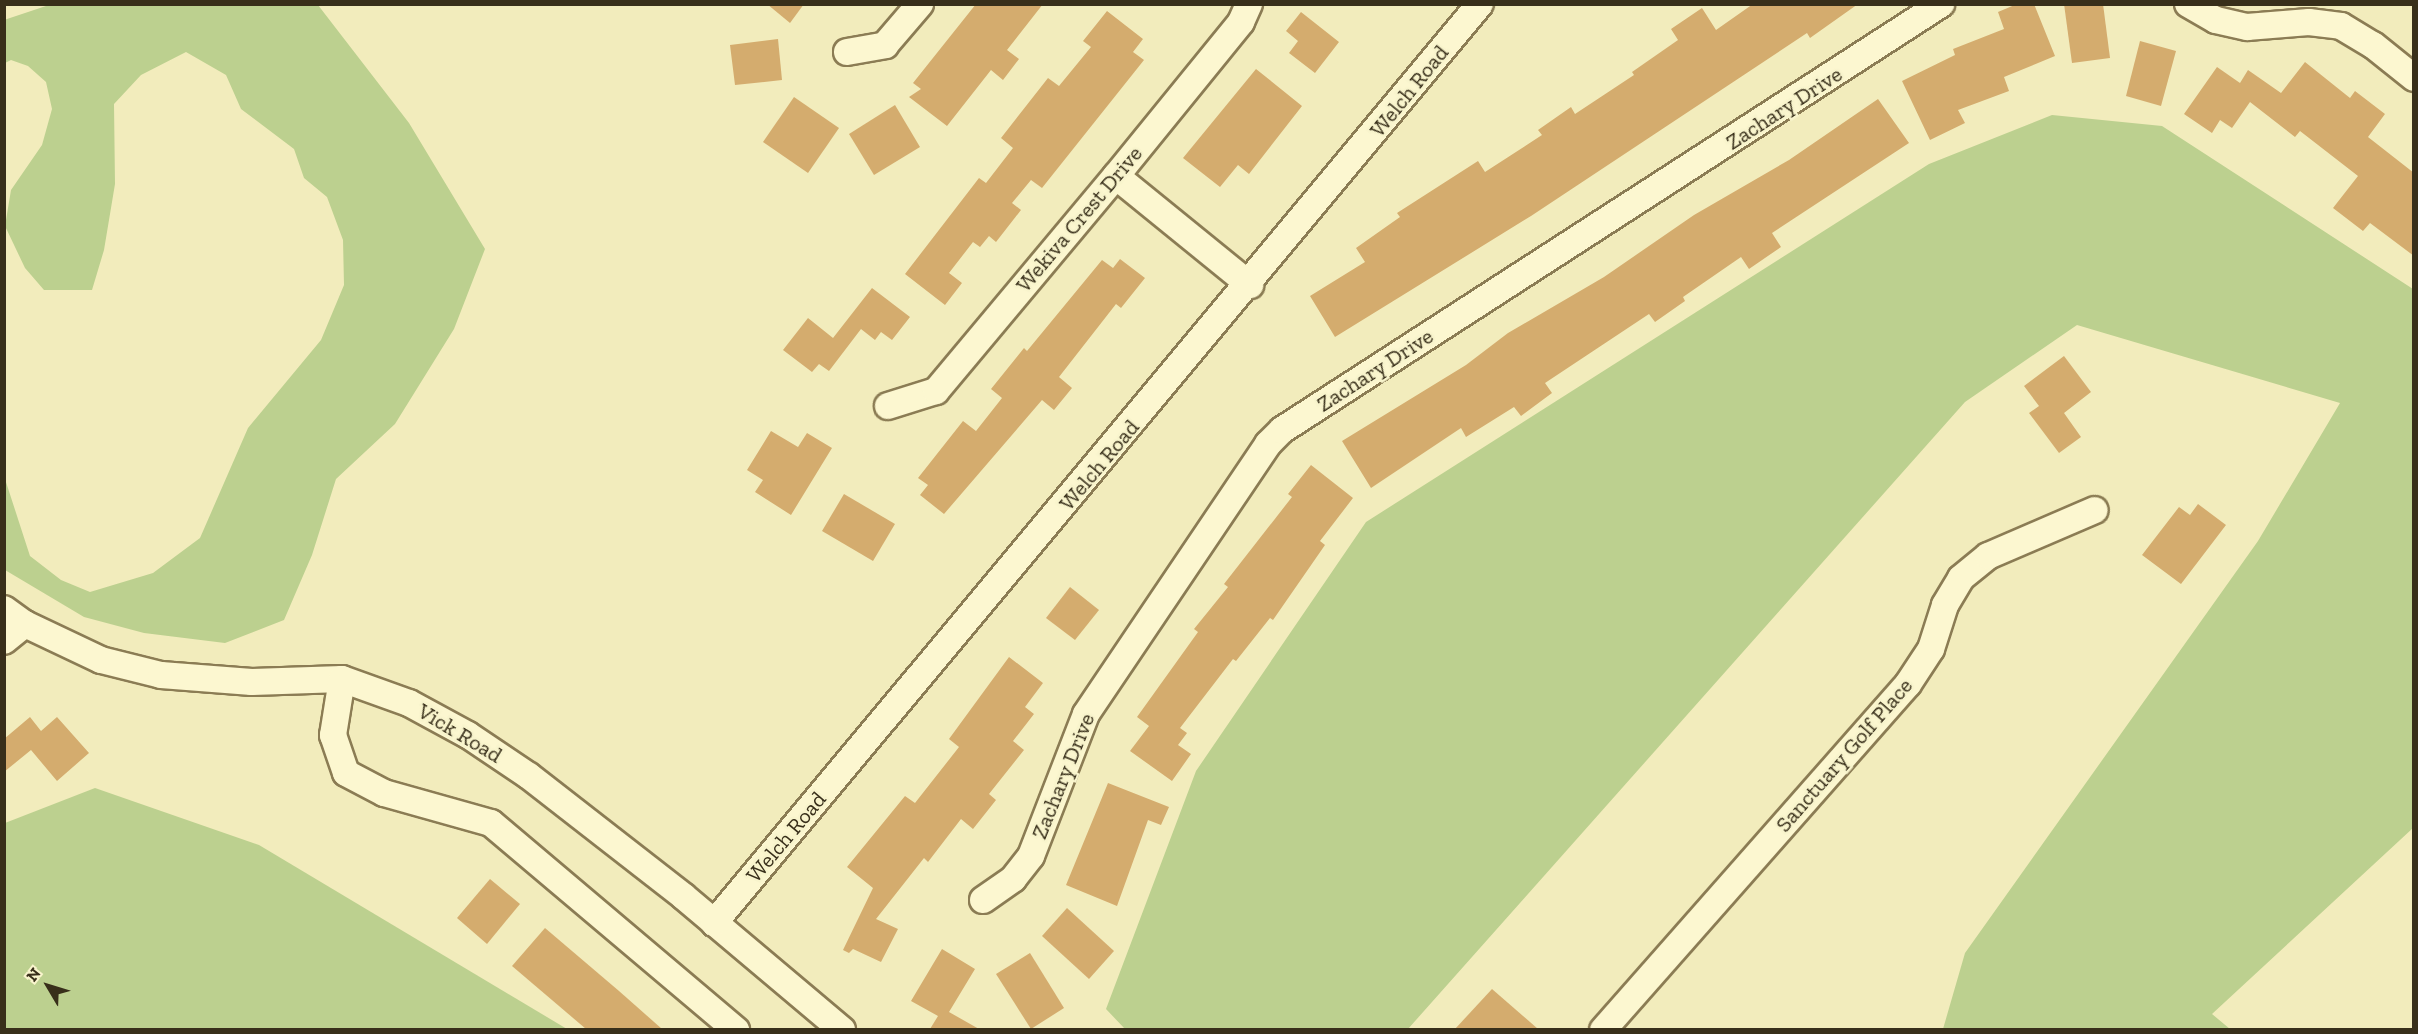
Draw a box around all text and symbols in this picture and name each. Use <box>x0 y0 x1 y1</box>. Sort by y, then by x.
street label: Welch Road <box>1364 40 1454 142</box>
street label: Zachary Drive <box>1721 61 1847 155</box>
street label: Wekiva Crest Drive <box>1010 141 1148 297</box>
street label: Zachary Drive <box>1312 323 1438 417</box>
street label: Welch Road <box>1053 414 1145 516</box>
street label: Sanctuary Golf Place <box>1770 672 1918 838</box>
street label: Vick Road <box>413 698 507 768</box>
street label: Zachary Drive <box>1026 709 1100 843</box>
street label: Welch Road <box>740 786 832 888</box>
north arrow <box>18 956 78 1016</box>
text: N <box>22 964 45 985</box>

